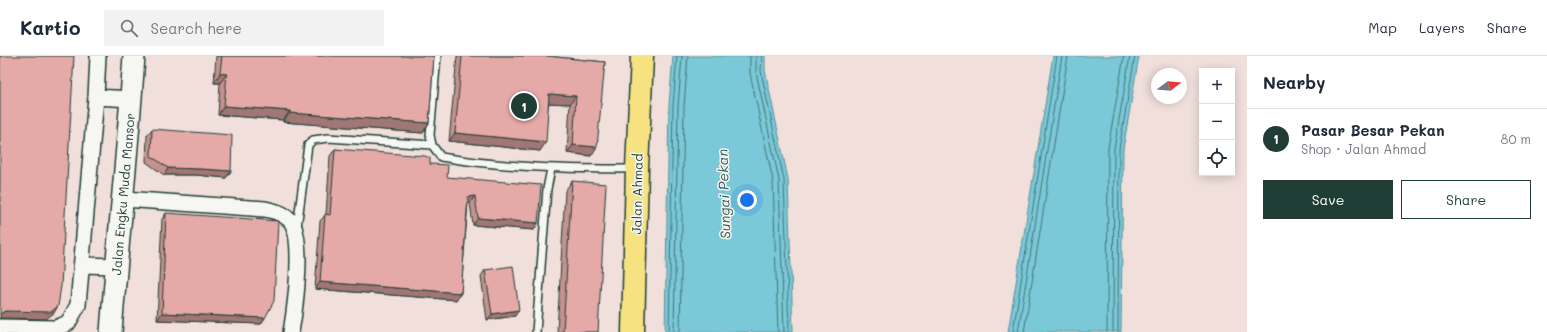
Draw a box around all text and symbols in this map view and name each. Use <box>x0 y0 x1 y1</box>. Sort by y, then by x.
search box <box>104 10 384 46</box>
text: Kartio <box>20 15 80 40</box>
icon: search <box>118 17 140 39</box>
text: Search here <box>150 18 242 38</box>
text: Map <box>1368 18 1397 37</box>
text: Layers <box>1419 18 1465 37</box>
text: Share <box>1487 18 1527 37</box>
north arrow <box>1151 68 1187 104</box>
map controls <box>1199 68 1235 176</box>
button: + <box>1199 68 1235 104</box>
text: Nearby <box>1263 71 1325 93</box>
pin: 1 <box>511 91 537 121</box>
button: − <box>1199 104 1235 140</box>
street label: Jalan Engku Muda Mansor <box>107 112 138 276</box>
text: Pasar Besar Pekan <box>1301 120 1445 140</box>
text: 1 <box>1273 130 1279 147</box>
text: 80 m <box>1501 130 1531 147</box>
button: locate <box>1199 140 1235 176</box>
text: Shop · Jalan Ahmad <box>1301 140 1426 157</box>
water label: Sungai Pekan <box>712 148 735 239</box>
street label: Jalan Ahmad <box>627 153 646 235</box>
button: Save <box>1263 180 1393 219</box>
button: Share <box>1401 180 1531 219</box>
your location <box>737 190 757 210</box>

